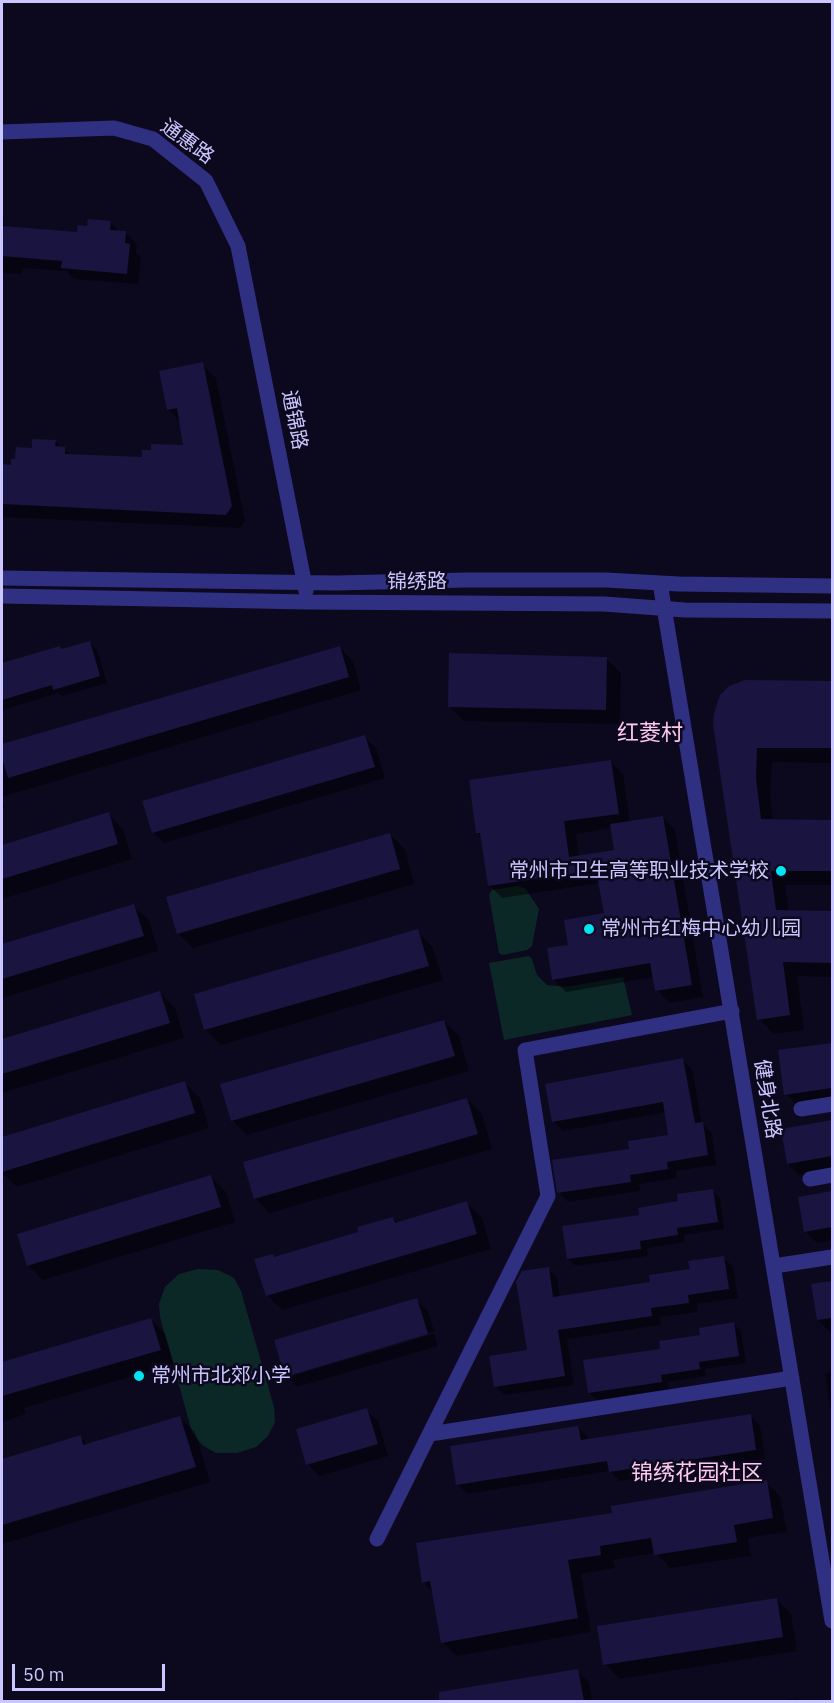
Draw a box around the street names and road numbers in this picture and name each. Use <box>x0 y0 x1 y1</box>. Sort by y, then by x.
street label: 通惠路 <box>156 115 218 169</box>
street label: 通锦路 <box>276 388 312 452</box>
street label: 锦绣路 <box>387 570 447 594</box>
street label: 健身北路 <box>749 1058 785 1140</box>

